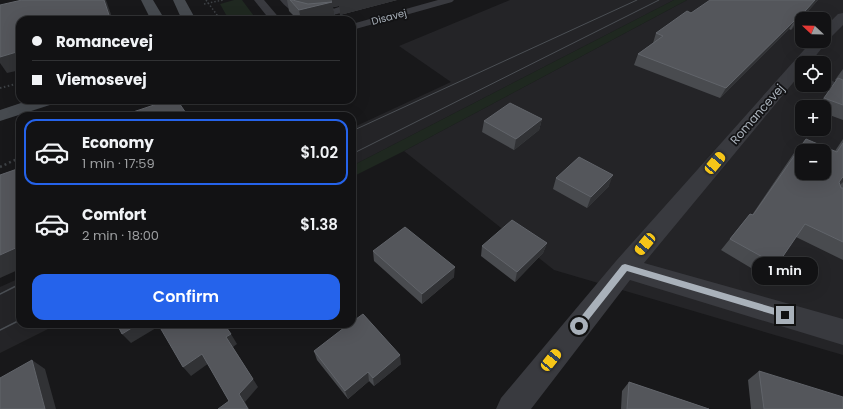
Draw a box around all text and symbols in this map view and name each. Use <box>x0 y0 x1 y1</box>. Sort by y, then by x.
street label: Disavej <box>370 5 408 29</box>
north arrow <box>795 12 831 48</box>
map controls <box>795 12 831 180</box>
text: Romancevej <box>56 31 153 52</box>
button: locate <box>795 56 831 92</box>
text: Viemosevej <box>56 69 147 90</box>
street label: Romancevej <box>726 80 788 148</box>
button: + <box>795 100 831 136</box>
text: Economy <box>82 132 154 153</box>
icon: car <box>34 134 70 170</box>
text: $1.02 <box>301 142 338 163</box>
button: − <box>795 144 831 180</box>
car <box>703 150 727 176</box>
text: 1 min · 17:59 <box>82 154 155 173</box>
text: Comfort <box>82 204 146 225</box>
icon: car <box>34 206 70 242</box>
text: $1.38 <box>300 214 338 235</box>
text: 2 min · 18:00 <box>82 226 159 245</box>
car <box>633 231 657 257</box>
callout: 1 min <box>752 257 818 285</box>
text: 1 min <box>768 261 802 280</box>
button: Confirm <box>32 274 340 320</box>
route end <box>776 306 794 324</box>
route start <box>570 317 588 335</box>
car <box>539 347 563 373</box>

